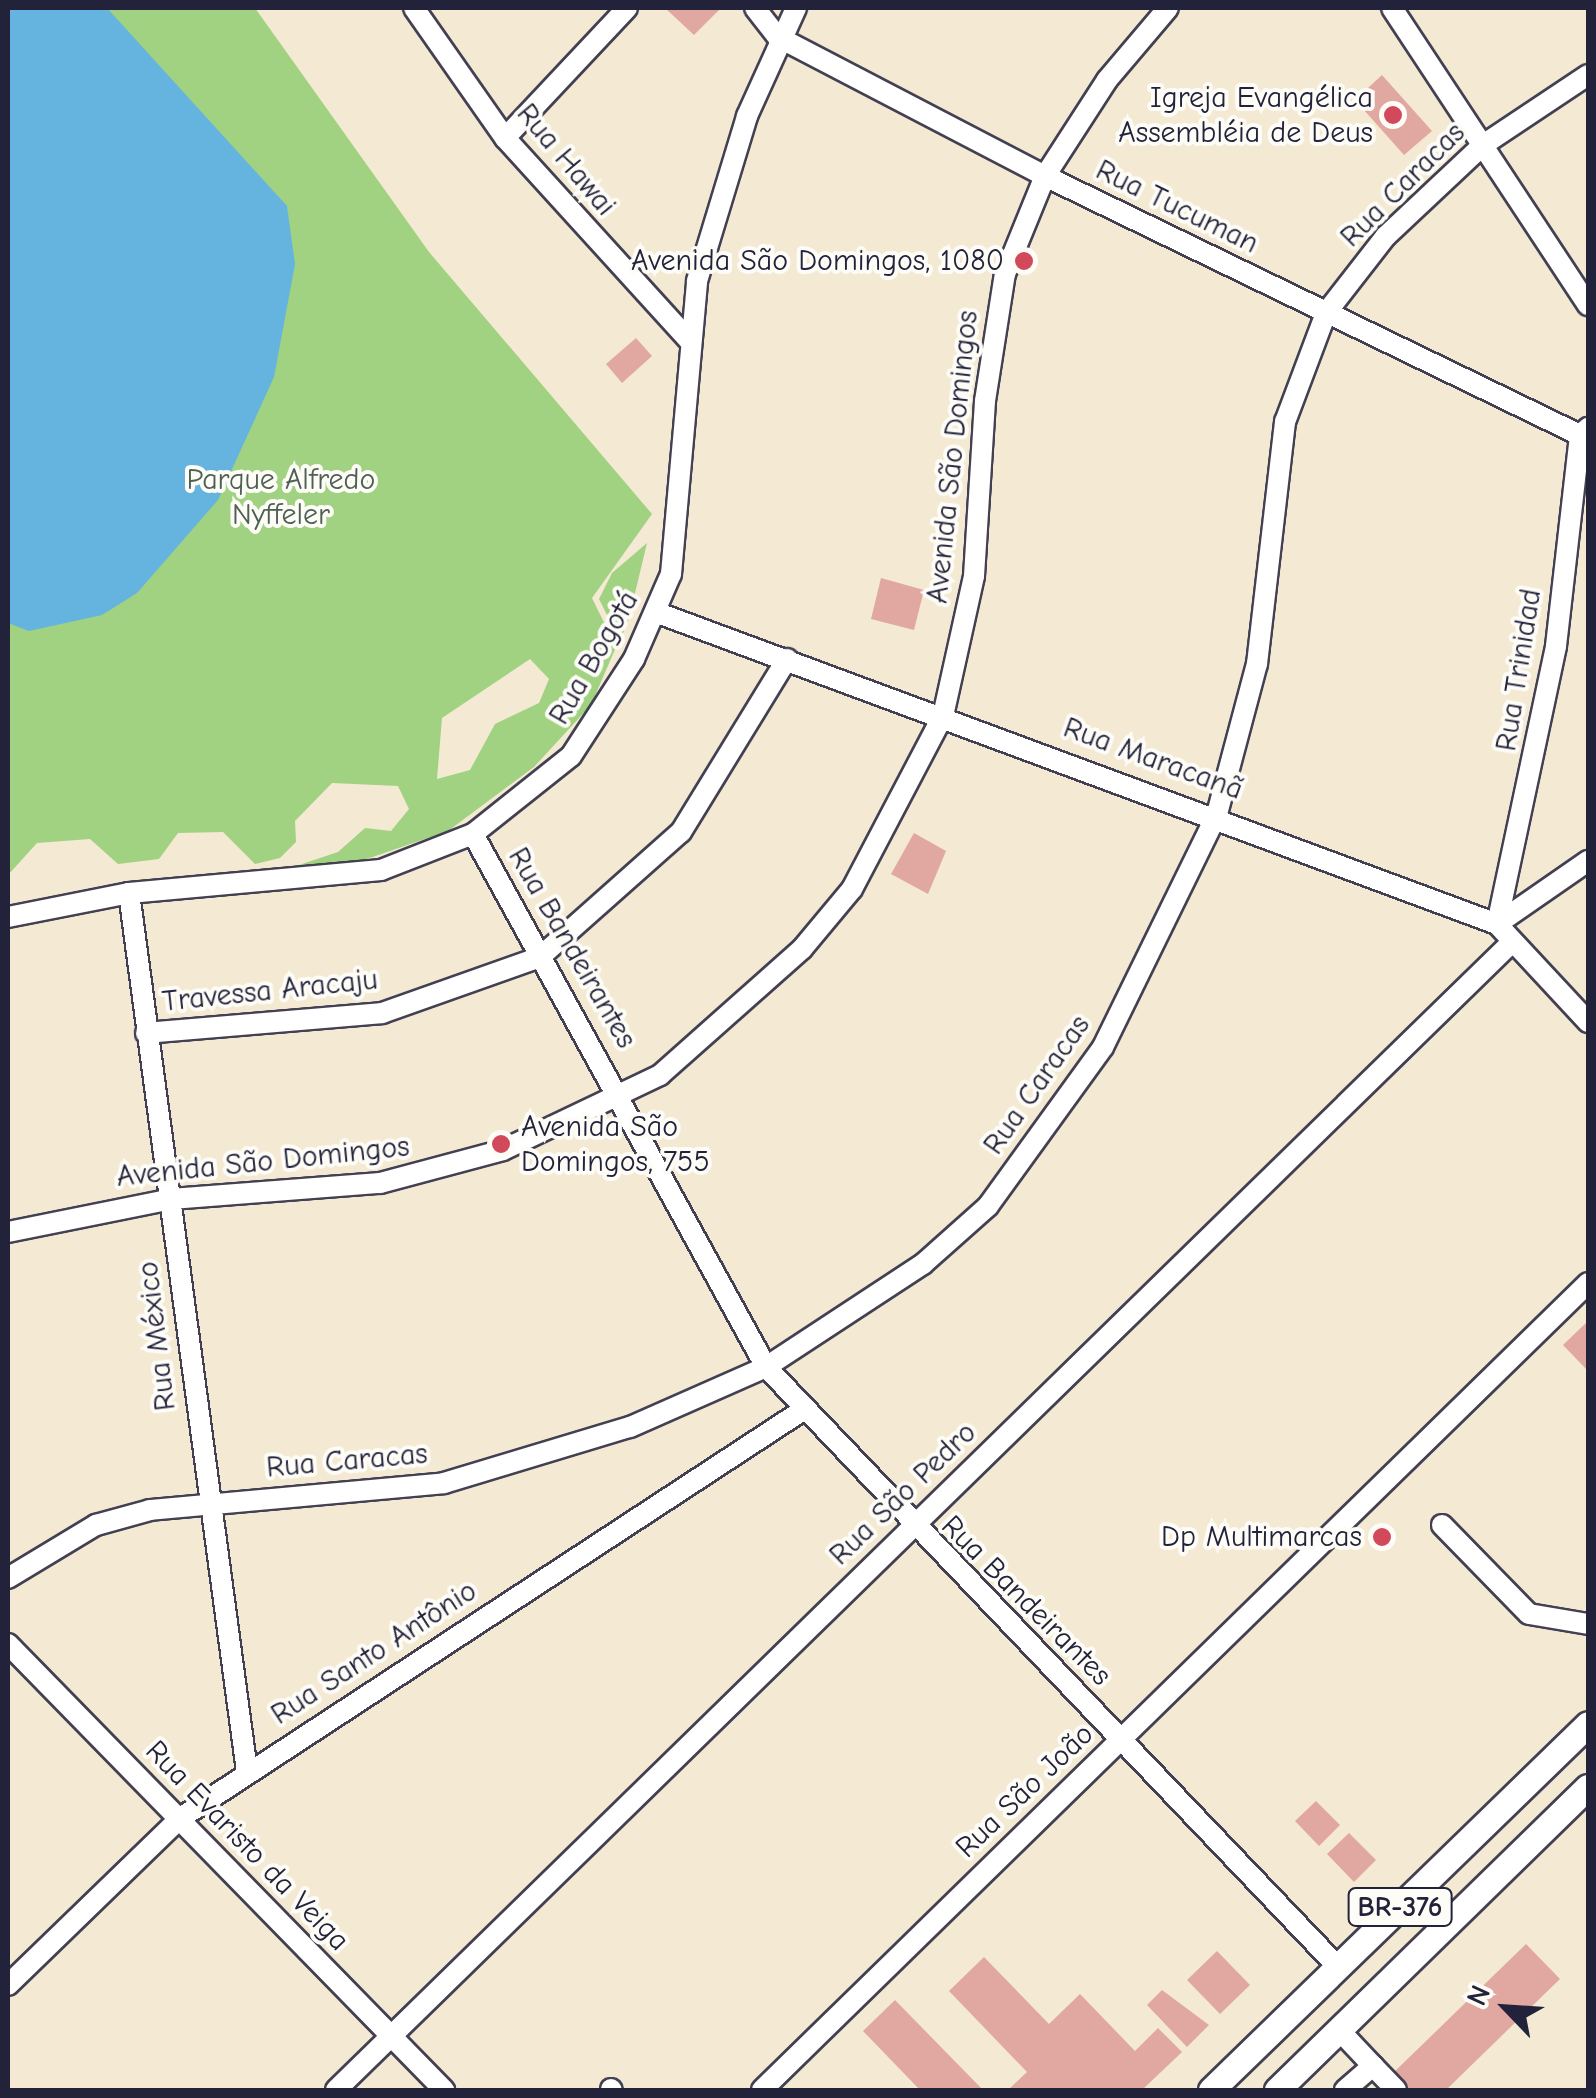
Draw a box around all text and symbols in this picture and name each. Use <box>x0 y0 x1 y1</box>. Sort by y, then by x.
place label: Igreja Evangélica Assembléia de Deus <box>1118 80 1373 150</box>
street label: Rua Hawai <box>509 97 623 223</box>
marker: Igreja Evangélica Assembléia de Deus <box>1382 104 1404 126</box>
street label: Rua Caracas <box>1333 115 1473 255</box>
street label: Rua Tucuman <box>1090 152 1264 262</box>
place label: Avenida São Domingos, 1080 <box>631 243 1004 279</box>
marker: Avenida São Domingos, 1080 <box>1013 250 1035 272</box>
street label: Avenida São Domingos <box>920 309 986 605</box>
park label: Parque Alfredo Nyffeler <box>187 462 375 532</box>
street label: Rua Bogotá <box>541 585 647 731</box>
street label: Rua Trinidad <box>1488 586 1550 754</box>
street label: Rua Maracanã <box>1058 710 1248 808</box>
street label: Rua Bandeirantes <box>500 841 644 1055</box>
street label: Travessa Aracaju <box>161 962 379 1020</box>
street label: Rua Caracas <box>976 1008 1098 1162</box>
place label: Avenida São Domingos, 755 <box>521 1109 710 1180</box>
street label: Avenida São Domingos <box>115 1129 411 1195</box>
marker: Avenida São Domingos, 755 <box>490 1133 512 1155</box>
street label: Rua México <box>130 1259 184 1413</box>
street label: Rua São Pedro <box>822 1415 984 1573</box>
street label: Rua Caracas <box>265 1436 429 1486</box>
street label: Rua Bandeirantes <box>933 1508 1119 1694</box>
place label: Dp Multimarcas <box>1161 1519 1362 1555</box>
marker: Dp Multimarcas <box>1371 1526 1393 1548</box>
street label: Rua Santo Antônio <box>264 1573 484 1733</box>
street label: Rua São João <box>949 1716 1101 1866</box>
street label: Rua Evaristo da Veiga <box>138 1734 356 1958</box>
road number: BR-376 <box>1348 1884 1452 1930</box>
north arrow <box>1456 1958 1556 2058</box>
text: N <box>1460 1980 1497 2010</box>

